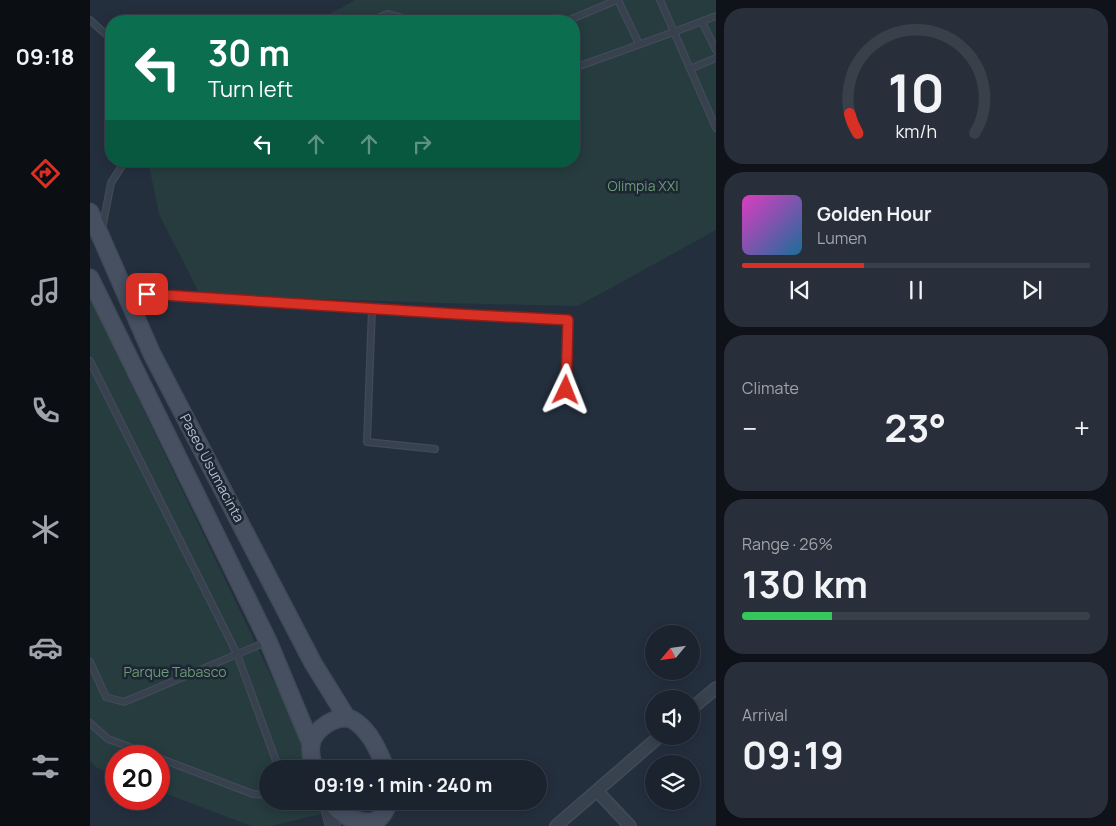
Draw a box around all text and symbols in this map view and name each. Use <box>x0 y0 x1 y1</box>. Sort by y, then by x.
text: 30 m <box>208 29 290 77</box>
icon: left <box>125 35 190 100</box>
text: 09:18 <box>16 42 74 72</box>
text: 10 <box>888 57 945 128</box>
text: Turn left <box>208 74 293 104</box>
text: km/h <box>895 119 937 143</box>
icon: left <box>249 130 277 158</box>
icon: ahead <box>302 130 330 158</box>
icon: ahead <box>355 130 383 158</box>
icon: right <box>408 130 436 158</box>
icon: directions <box>28 156 63 191</box>
park label: Olimpia XXI <box>608 176 678 195</box>
text: Golden Hour <box>817 201 931 227</box>
text: Lumen <box>817 227 867 249</box>
pin <box>126 273 168 315</box>
icon: music <box>28 274 63 309</box>
icon: previous <box>786 276 814 304</box>
icon: pause <box>902 276 930 304</box>
icon: next <box>1018 276 1046 304</box>
icon: arrive <box>133 280 161 308</box>
position arrow <box>539 363 591 415</box>
text: Climate <box>742 377 799 399</box>
icon: phone <box>28 393 63 428</box>
text: 23° <box>885 401 946 453</box>
text: − <box>742 409 757 447</box>
text: + <box>1074 409 1090 447</box>
street label: Paseo Usumacinta <box>176 410 249 525</box>
icon: climate <box>28 512 63 547</box>
text: Range · 26% <box>742 533 833 555</box>
text: 130 km <box>742 557 868 609</box>
north arrow <box>645 625 700 680</box>
map controls <box>645 625 700 810</box>
icon: car <box>28 630 63 665</box>
park label: Parque Tabasco <box>124 662 226 681</box>
button: sound <box>645 690 700 745</box>
text: Arrival <box>742 704 788 726</box>
text: 09:19 <box>742 728 844 780</box>
speed limit sign: 20 <box>105 745 170 810</box>
icon: filters <box>28 749 63 784</box>
button: layers <box>645 755 700 810</box>
text: 09:19 · 1 min · 240 m <box>314 772 492 798</box>

